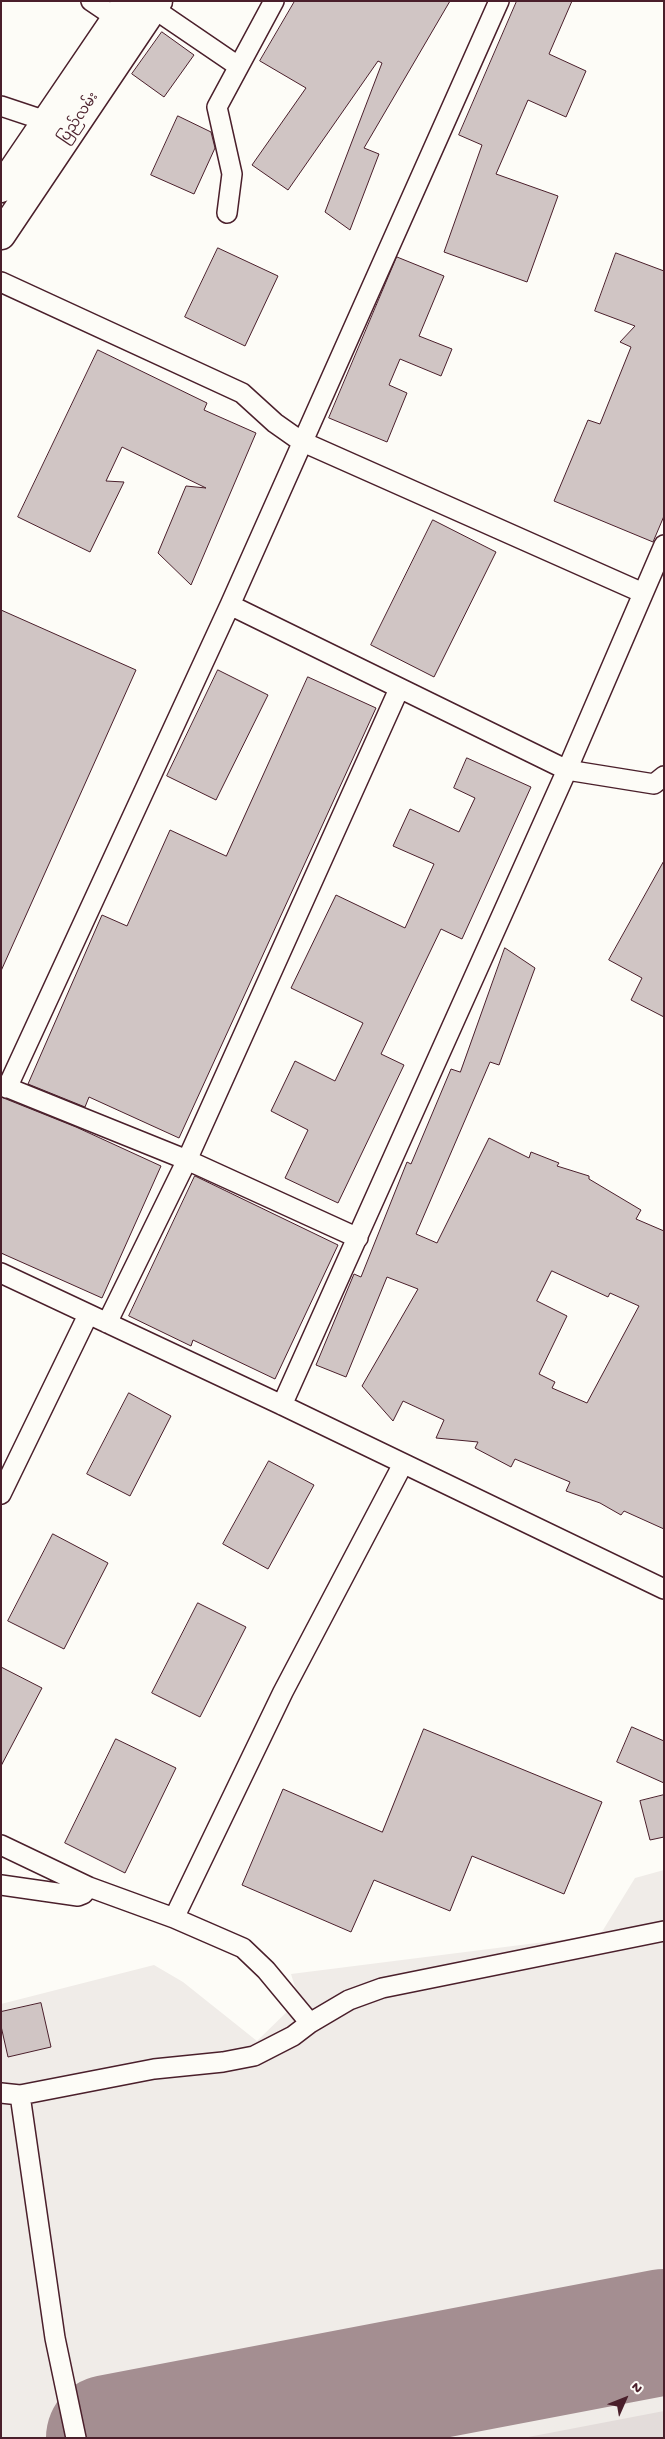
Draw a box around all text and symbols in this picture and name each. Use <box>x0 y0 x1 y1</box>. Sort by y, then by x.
street label: ပြည်လမ်း <box>57 90 103 148</box>
north arrow <box>600 2374 650 2424</box>
text: N <box>627 2379 645 2397</box>

